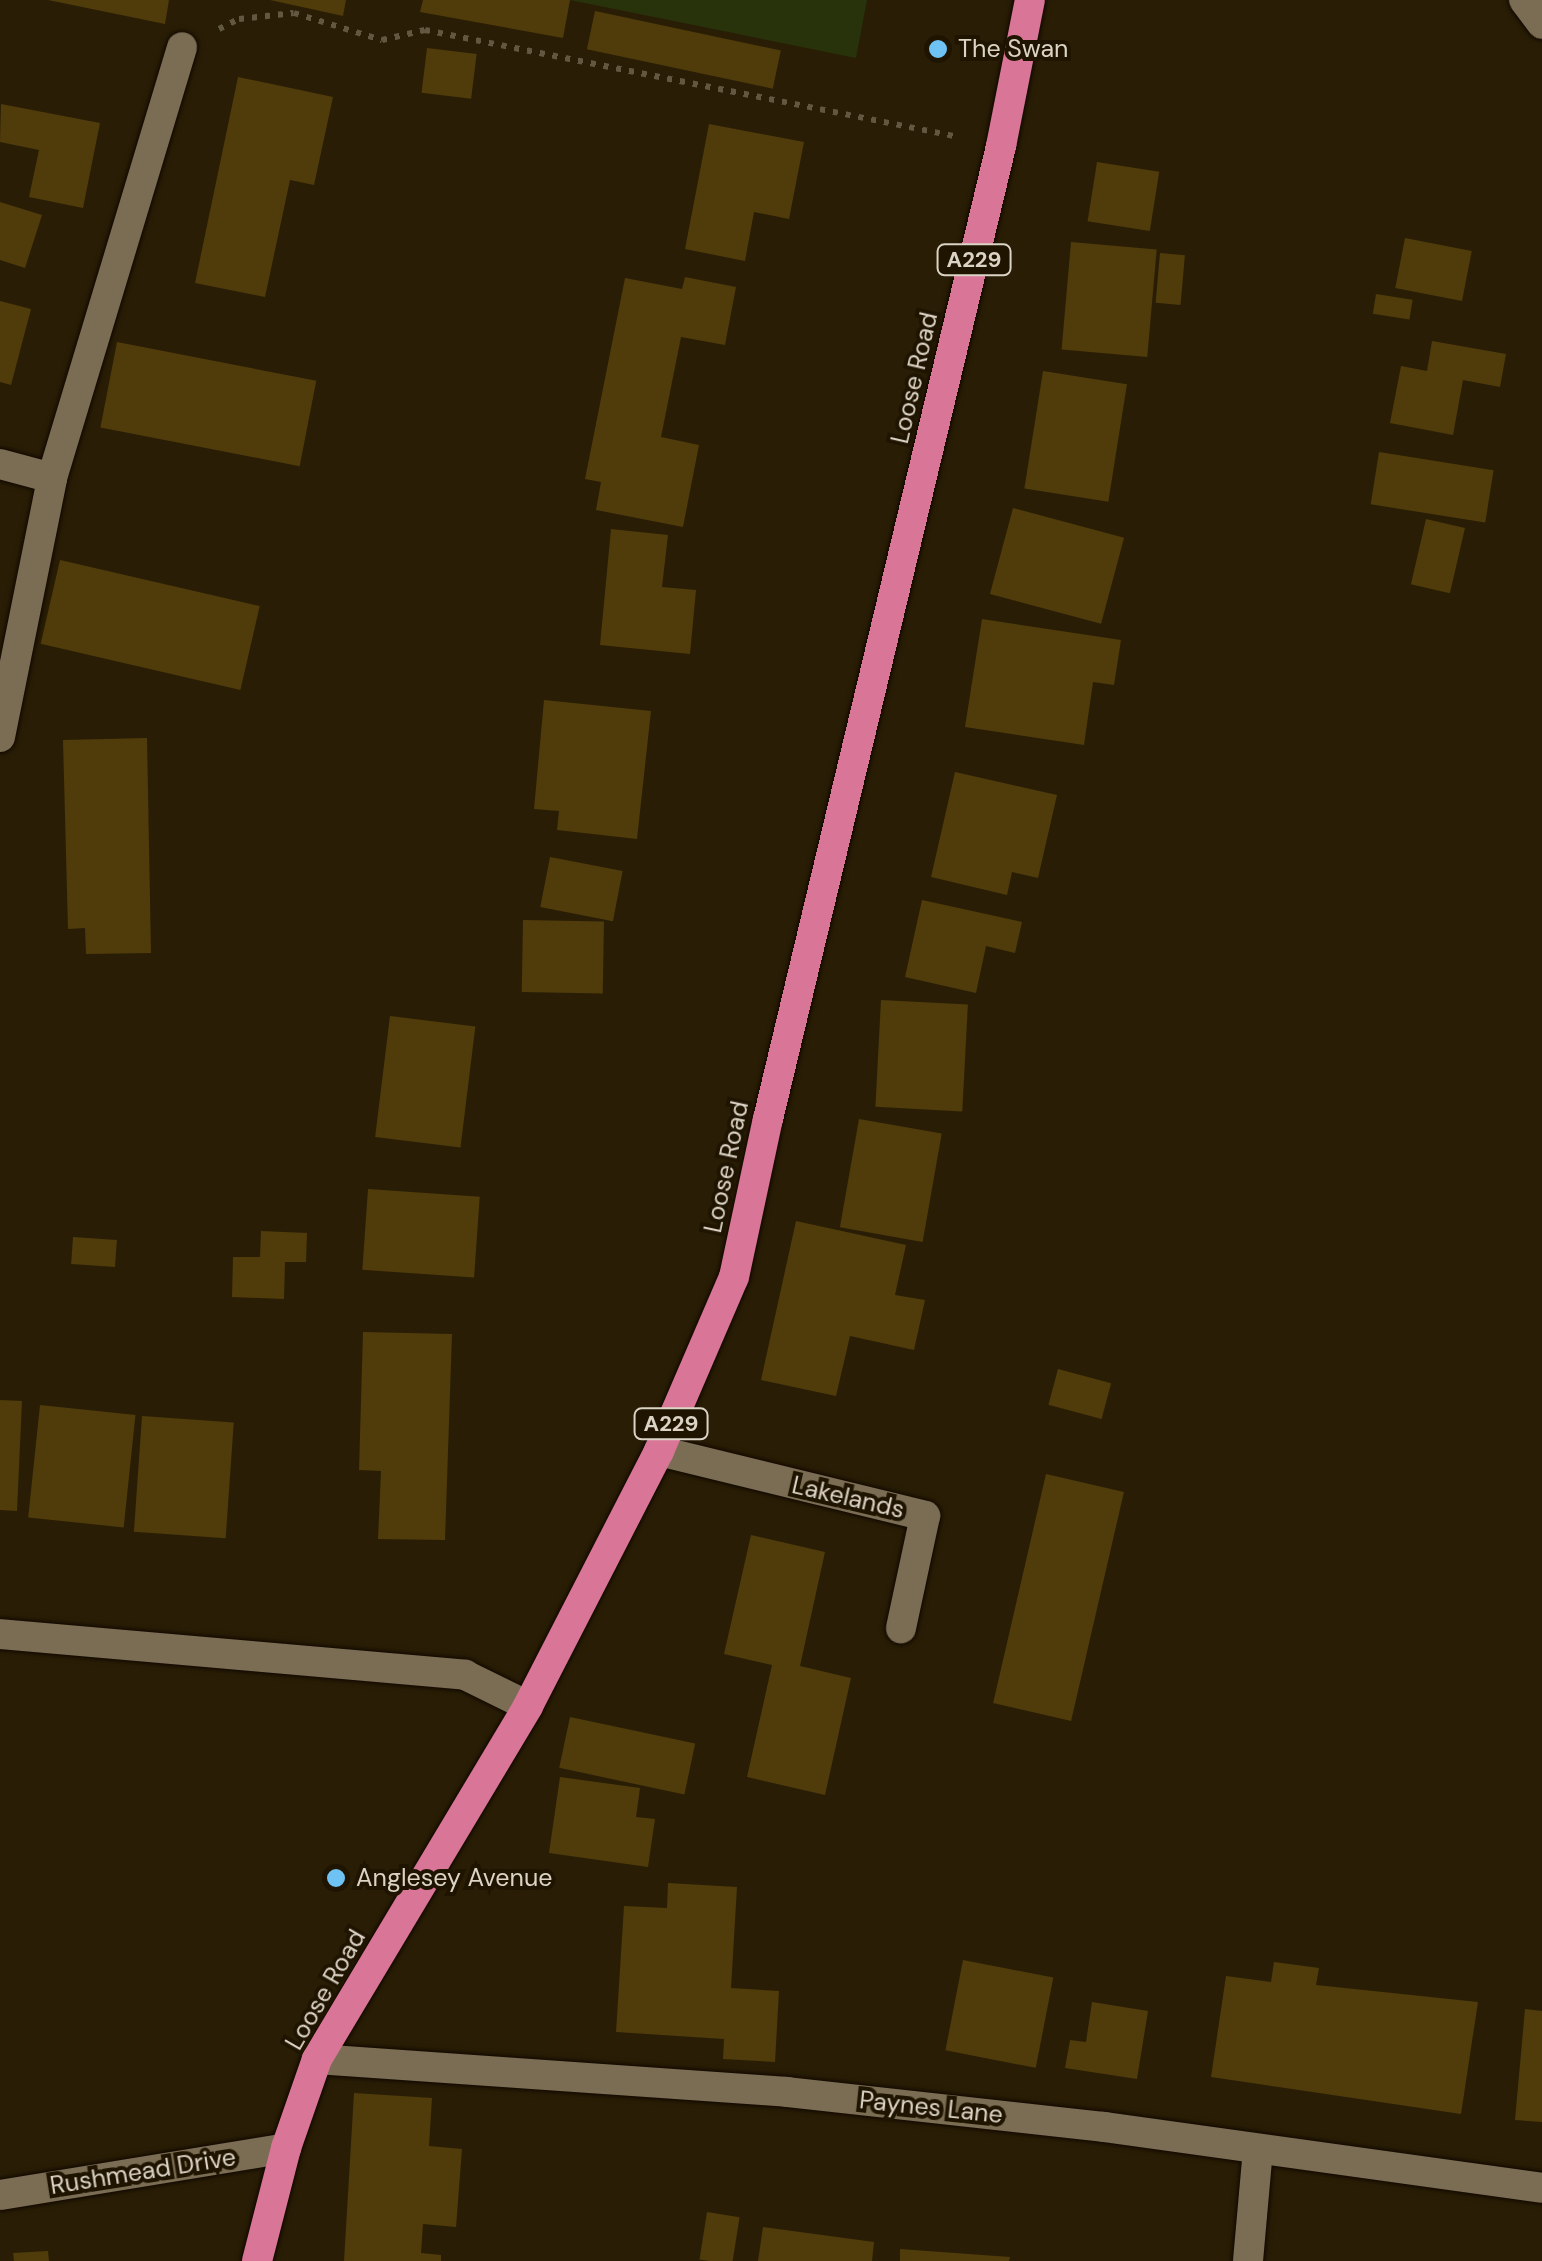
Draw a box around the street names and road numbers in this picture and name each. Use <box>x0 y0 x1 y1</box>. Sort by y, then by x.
road number: A229 <box>936 243 1012 277</box>
street label: Loose Road <box>885 309 945 447</box>
street label: Loose Road <box>698 1098 756 1236</box>
road number: A229 <box>634 1407 708 1441</box>
street label: Lakelands <box>789 1471 907 1525</box>
street label: Loose Road <box>280 1925 372 2055</box>
street label: Paynes Lane <box>858 2086 1004 2130</box>
street label: Rushmead Drive <box>48 2143 238 2201</box>

